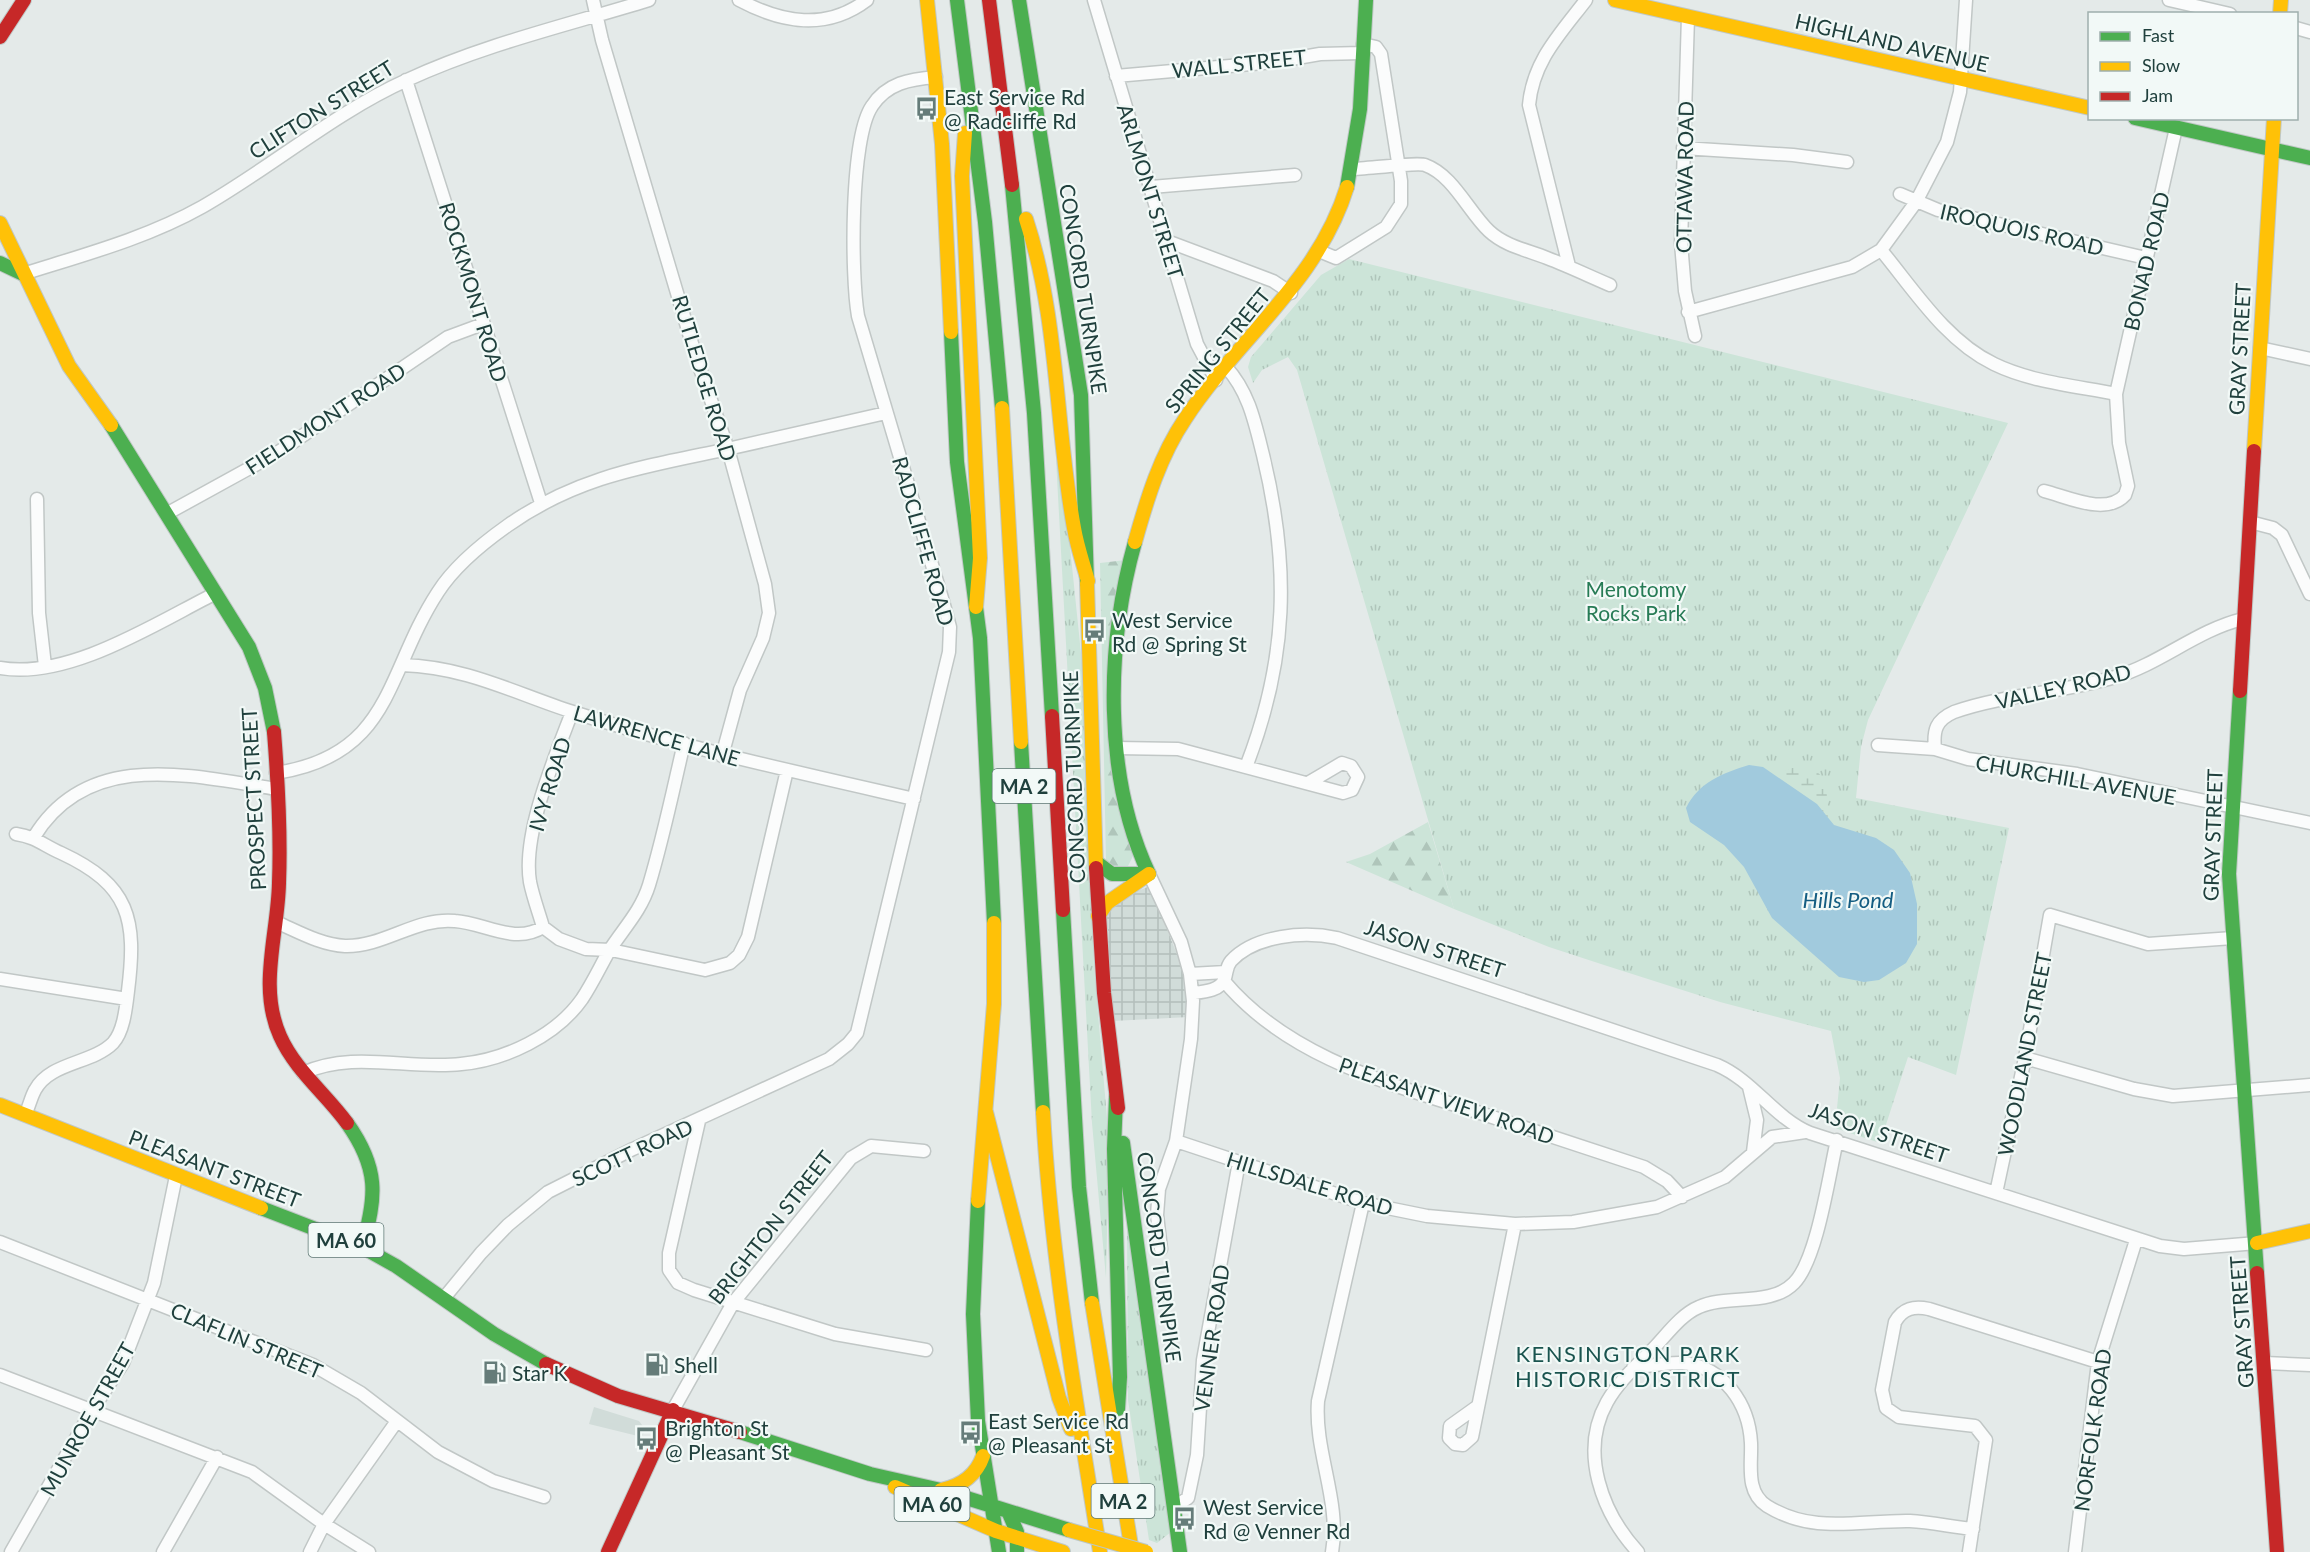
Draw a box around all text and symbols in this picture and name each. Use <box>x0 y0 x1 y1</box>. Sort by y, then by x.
street label: HIGHLAND AVENUE <box>1793 8 1991 76</box>
legend <box>2088 12 2298 120</box>
text: Fast <box>2142 24 2175 46</box>
street label: WALL STREET <box>1171 43 1308 82</box>
street label: CLIFTON STREET <box>244 54 399 164</box>
text: Slow <box>2142 54 2180 76</box>
place label: East Service Rd @ Radcliffe Rd <box>944 84 1085 133</box>
text: Jam <box>2142 84 2173 106</box>
bus stop icon: East Service Rd @ Radcliffe Rd <box>913 95 939 121</box>
street label: ARLMONT STREET <box>1113 101 1190 282</box>
street label: OTTAWA ROAD <box>1670 101 1698 253</box>
street label: CONCORD TURNPIKE <box>1055 182 1113 396</box>
street label: BONAD ROAD <box>2118 189 2174 333</box>
street label: IROQUOIS ROAD <box>1938 198 2106 260</box>
street label: ROCKMONT ROAD <box>435 199 513 385</box>
street label: SPRING STREET <box>1159 282 1275 417</box>
street label: GRAY STREET <box>2223 282 2255 416</box>
street label: RUTLEDGE ROAD <box>668 292 742 464</box>
street label: FIELDMONT ROAD <box>240 357 410 479</box>
street label: RADCLIFFE ROAD <box>888 453 960 629</box>
park label: Menotomy Rocks Park <box>1586 576 1687 625</box>
place label: West Service Rd @ Spring St <box>1112 607 1247 656</box>
bus stop icon: West Service Rd @ Spring St <box>1081 618 1107 644</box>
street label: VALLEY ROAD <box>1993 658 2133 714</box>
street label: CONCORD TURNPIKE <box>1057 670 1089 884</box>
street label: LAWRENCE LANE <box>571 699 743 771</box>
street label: PROSPECT STREET <box>236 706 270 891</box>
street label: IVY ROAD <box>523 734 575 834</box>
street label: CHURCHILL AVENUE <box>1974 749 2178 809</box>
street label: GRAY STREET <box>2197 768 2227 902</box>
road number: MA 2 <box>992 769 1056 803</box>
water label: Hills Pond <box>1803 886 1894 913</box>
street label: JASON STREET <box>1362 914 1509 983</box>
street label: WOODLAND STREET <box>1992 949 2056 1158</box>
street label: PLEASANT VIEW ROAD <box>1336 1051 1558 1149</box>
street label: JASON STREET <box>1806 1096 1953 1168</box>
street label: SCOTT ROAD <box>568 1113 696 1191</box>
street label: PLEASANT STREET <box>126 1124 305 1212</box>
street label: BRIGHTON STREET <box>702 1145 838 1309</box>
street label: HILLSDALE ROAD <box>1224 1146 1396 1220</box>
street label: CONCORD TURNPIKE <box>1133 1150 1187 1364</box>
road number: MA 60 <box>308 1223 384 1257</box>
street label: GRAY STREET <box>2224 1254 2258 1389</box>
street label: VENNER ROAD <box>1188 1263 1234 1413</box>
street label: CLAFLIN STREET <box>167 1297 327 1384</box>
street label: MUNROE STREET <box>34 1337 140 1500</box>
district label: KENSINGTON PARK HISTORIC DISTRICT <box>1515 1340 1741 1392</box>
street label: NORFOLK ROAD <box>2068 1347 2116 1513</box>
fuel station icon: Shell <box>643 1351 669 1377</box>
place label: Shell <box>674 1352 718 1377</box>
fuel station icon: Star K <box>481 1359 507 1385</box>
place label: Star K <box>512 1360 567 1385</box>
place label: East Service Rd @ Pleasant St <box>988 1408 1129 1457</box>
place label: Brighton St @ Pleasant St <box>665 1415 790 1464</box>
bus stop icon: East Service Rd @ Pleasant St <box>957 1419 983 1445</box>
bus stop icon: Brighton St @ Pleasant St <box>634 1426 660 1452</box>
road number: MA 2 <box>1092 1484 1154 1518</box>
road number: MA 60 <box>894 1487 970 1521</box>
place label: West Service Rd @ Venner Rd <box>1203 1494 1350 1543</box>
bus stop icon: West Service Rd @ Venner Rd <box>1172 1505 1198 1531</box>

